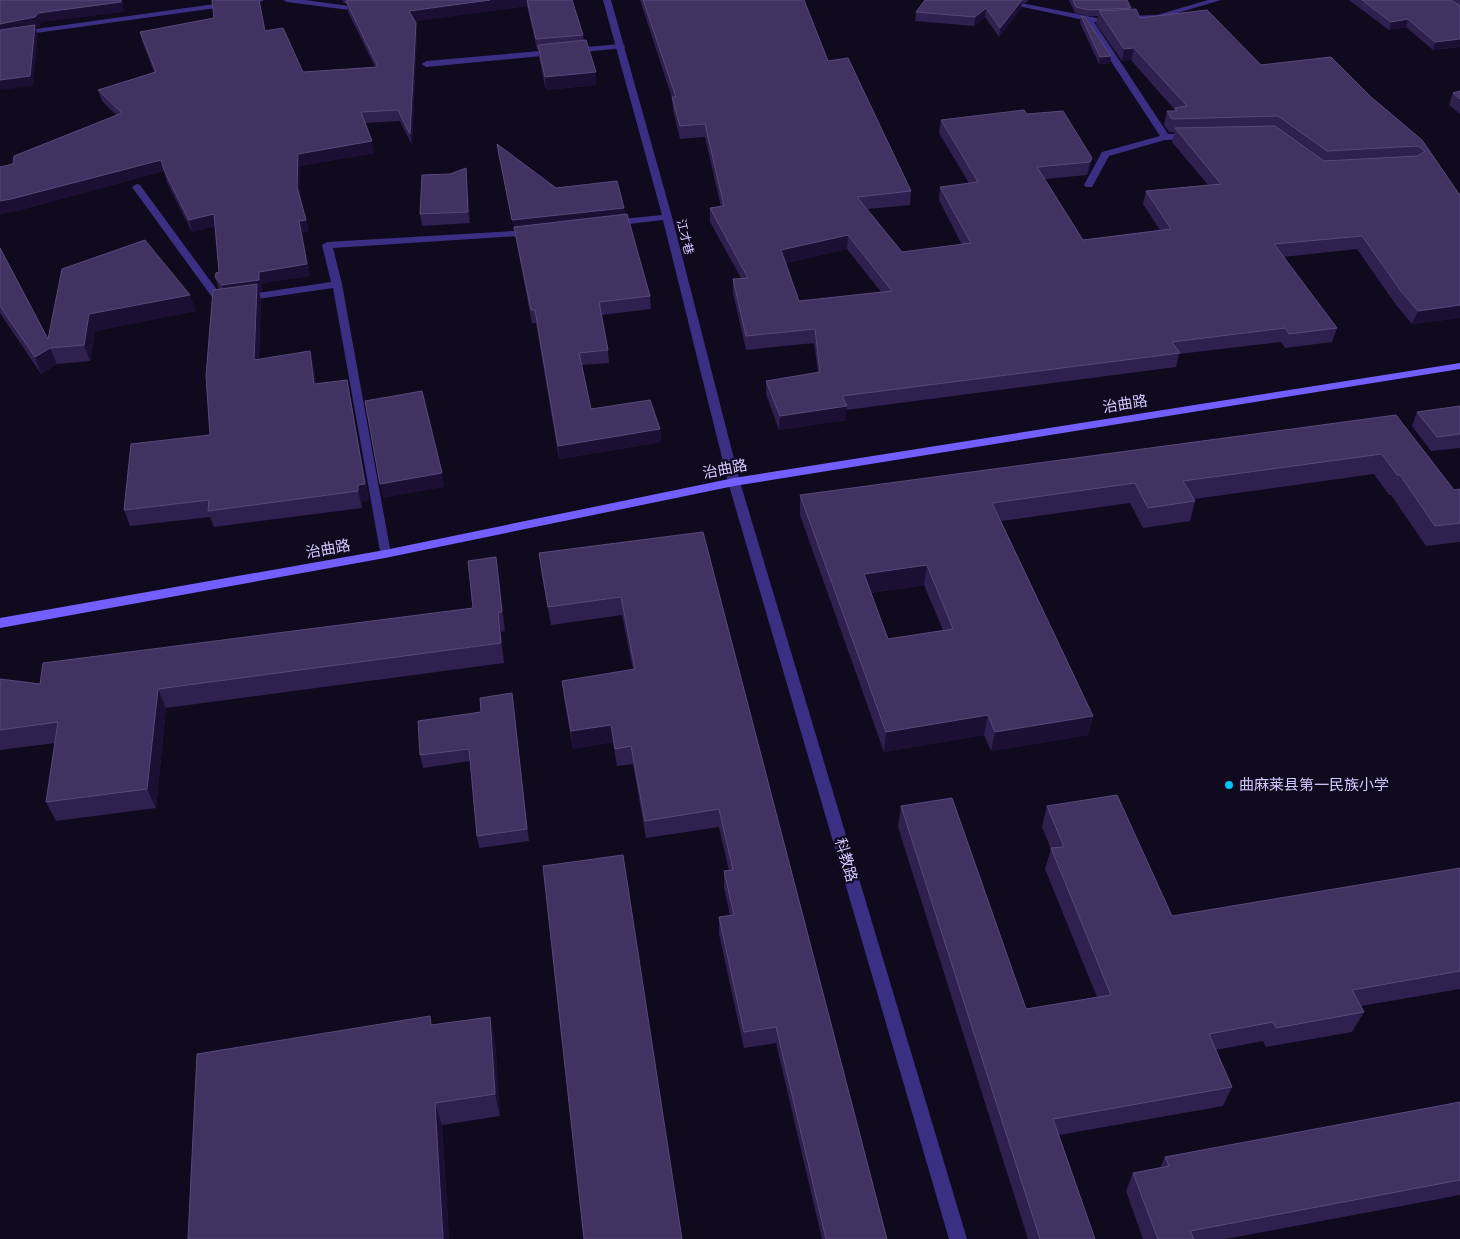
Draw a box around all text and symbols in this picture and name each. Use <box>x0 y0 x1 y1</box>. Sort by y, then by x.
street label: 江才巷 <box>674 218 696 256</box>
street label: 治曲路 <box>1101 392 1149 416</box>
street label: 治曲路 <box>701 456 749 482</box>
street label: 治曲路 <box>304 536 352 562</box>
place label: 曲麻莱县第一民族小学 <box>1239 776 1389 794</box>
marker: 曲麻莱县第一民族小学 <box>1223 779 1235 791</box>
street label: 科教路 <box>831 836 861 884</box>

